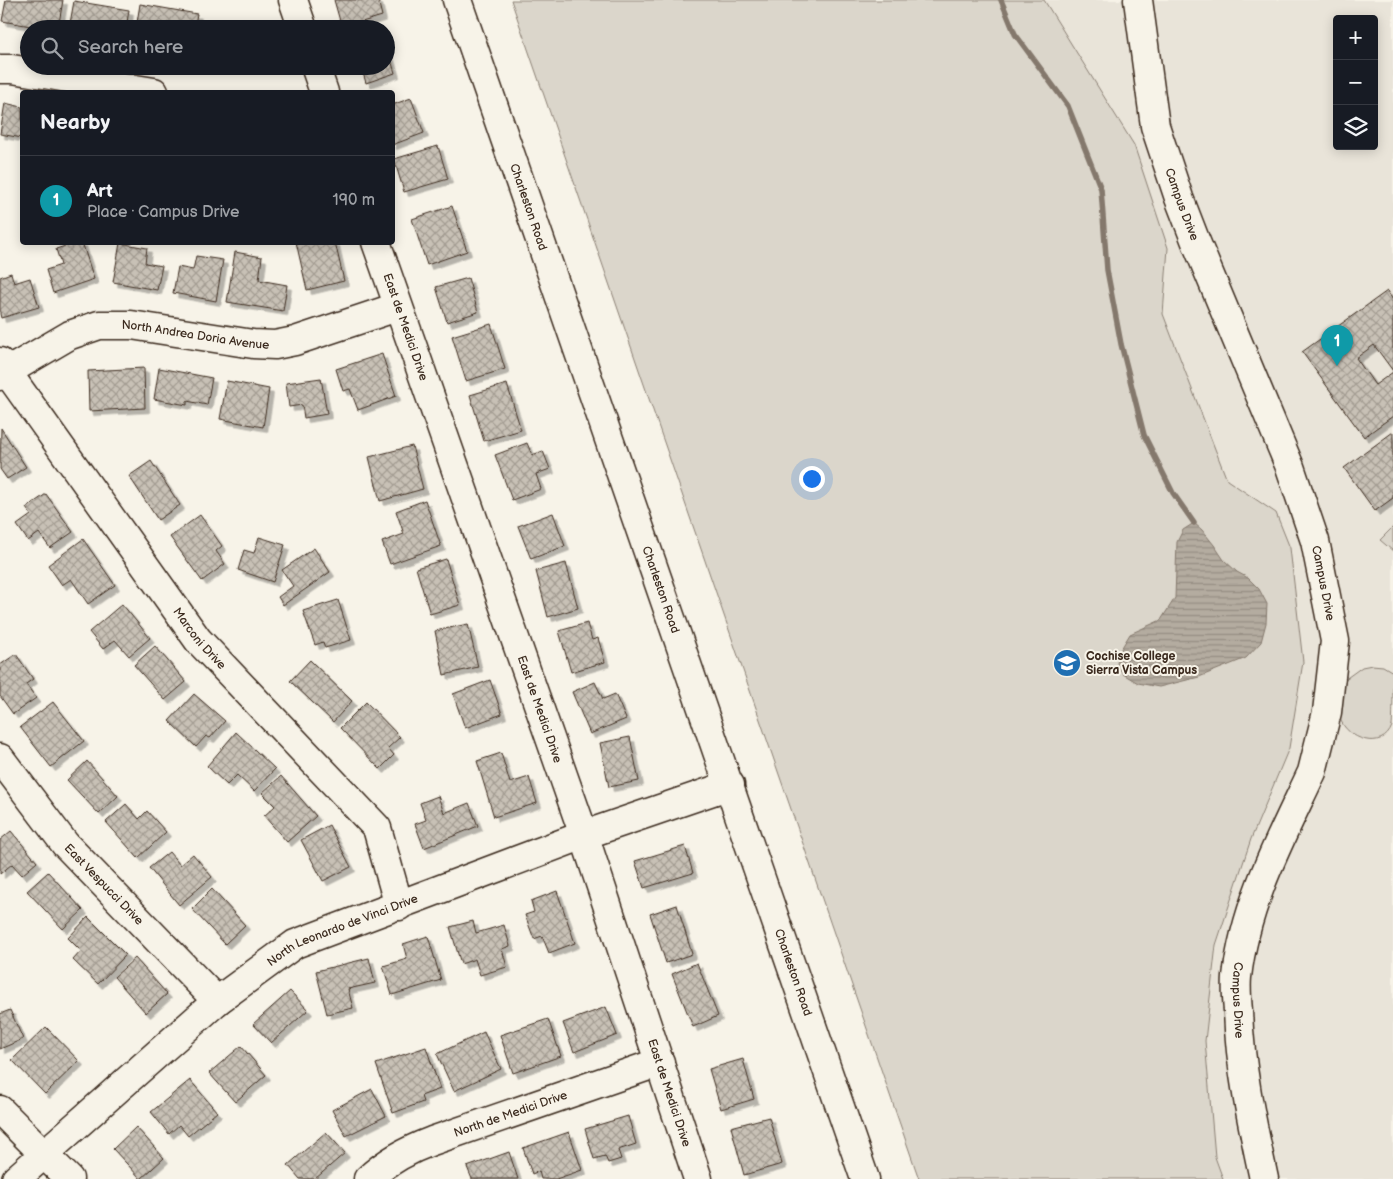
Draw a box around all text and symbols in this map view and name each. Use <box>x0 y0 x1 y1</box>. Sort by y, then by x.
map controls <box>1333 15 1378 150</box>
button: + <box>1333 15 1378 60</box>
search box <box>20 20 395 75</box>
icon: search <box>38 34 66 62</box>
text: Search here <box>78 36 183 59</box>
button: − <box>1333 60 1378 105</box>
button: layers <box>1333 105 1378 150</box>
text: Nearby <box>40 110 110 135</box>
street label: Charleston Road <box>506 162 550 253</box>
street label: Campus Drive <box>1162 166 1202 243</box>
text: Art <box>87 180 113 203</box>
text: 1 <box>53 191 59 210</box>
text: 190 m <box>333 191 375 210</box>
text: Place · Campus Drive <box>87 203 240 222</box>
street label: East de Medici Drive <box>380 271 431 383</box>
street label: North Andrea Doria Avenue <box>122 318 270 353</box>
pin: 1 <box>1321 325 1353 366</box>
your location <box>799 466 825 492</box>
street label: Charleston Road <box>639 544 683 636</box>
street label: Campus Drive <box>1308 544 1338 622</box>
street label: Marconi Drive <box>169 605 229 673</box>
school or university icon: Cochise College Sierra Vista Campus <box>1052 648 1082 678</box>
place label: Cochise College Sierra Vista Campus <box>1086 649 1197 678</box>
street label: East de Medici Drive <box>514 654 565 765</box>
street label: East Vespucci Drive <box>61 841 146 929</box>
street label: North Leonardo de Vinci Drive <box>264 891 420 970</box>
street label: Charleston Road <box>771 927 815 1018</box>
street label: Campus Drive <box>1228 961 1247 1039</box>
street label: East de Medici Drive <box>644 1037 694 1149</box>
street label: North de Medici Drive <box>452 1088 569 1141</box>

